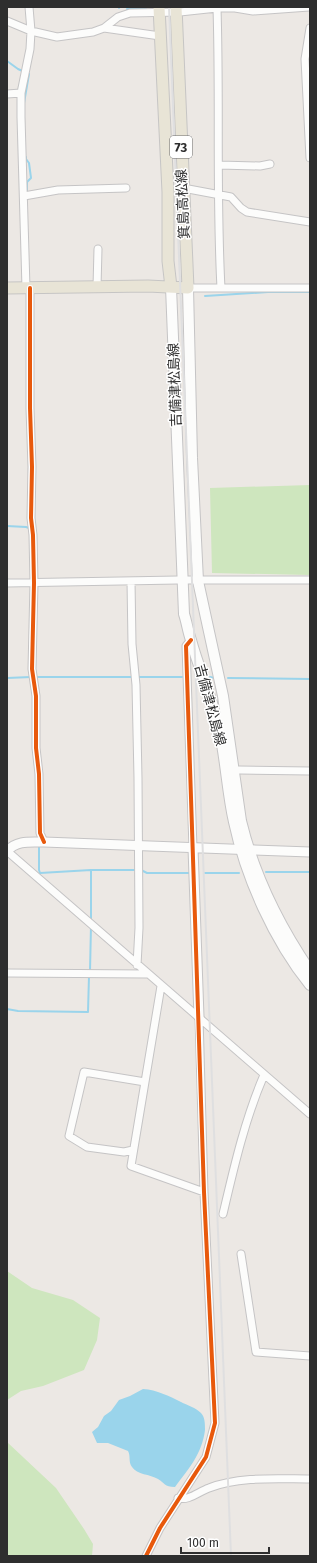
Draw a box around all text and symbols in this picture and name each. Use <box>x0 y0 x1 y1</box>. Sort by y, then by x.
road number: 73 <box>170 136 192 158</box>
street label: 箕島高松線 <box>173 169 193 239</box>
street label: 吉備津松島線 <box>165 343 185 427</box>
street label: 吉備津松島線 <box>191 662 229 748</box>
scale bar <box>181 1529 269 1555</box>
text: 100 m <box>187 1536 219 1550</box>

